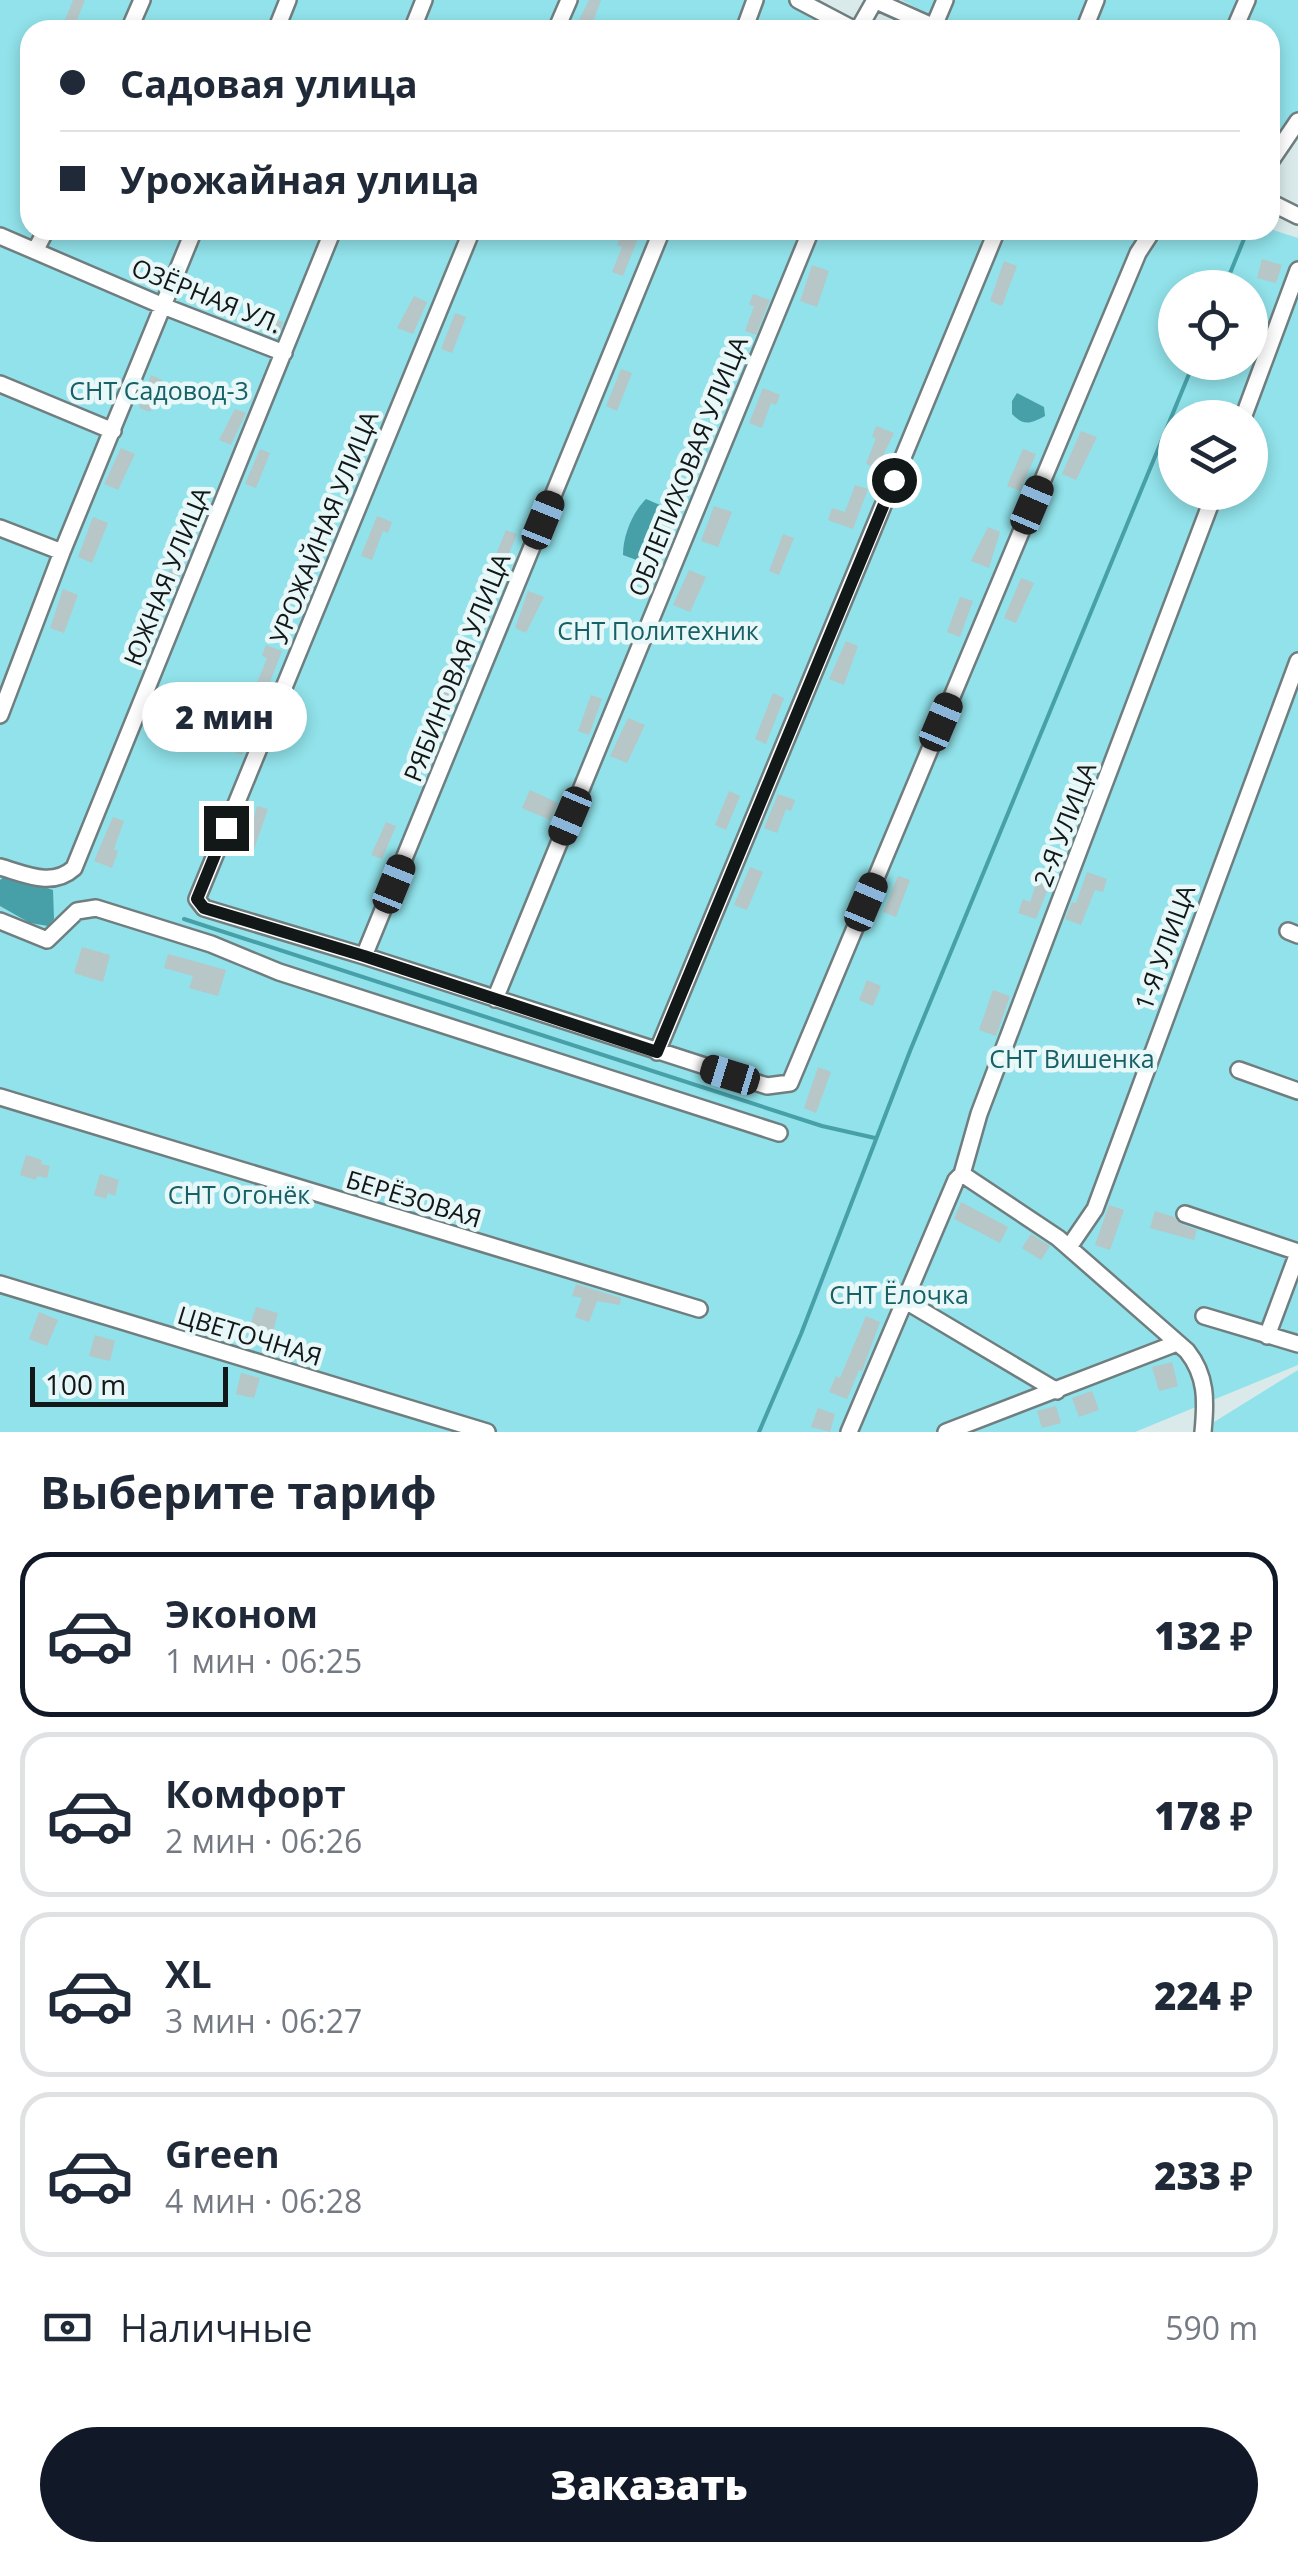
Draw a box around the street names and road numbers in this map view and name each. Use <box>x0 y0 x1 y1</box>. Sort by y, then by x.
street label: ОЗЁРНАЯ УЛ. <box>127 249 287 341</box>
street label: ОБЛЕПИХОВАЯ УЛИЦА <box>619 331 755 601</box>
street label: УРОЖАЙНАЯ УЛИЦА <box>261 405 385 649</box>
street label: ЮЖНАЯ УЛИЦА <box>115 481 217 670</box>
street label: РЯБИНОВАЯ УЛИЦА <box>395 548 517 786</box>
street label: 2-Я УЛИЦА <box>1025 757 1103 891</box>
street label: 1-Я УЛИЦА <box>1126 880 1202 1014</box>
street label: БЕРЁЗОВАЯ <box>342 1161 486 1235</box>
street label: ЦВЕТОЧНАЯ <box>174 1297 326 1373</box>

